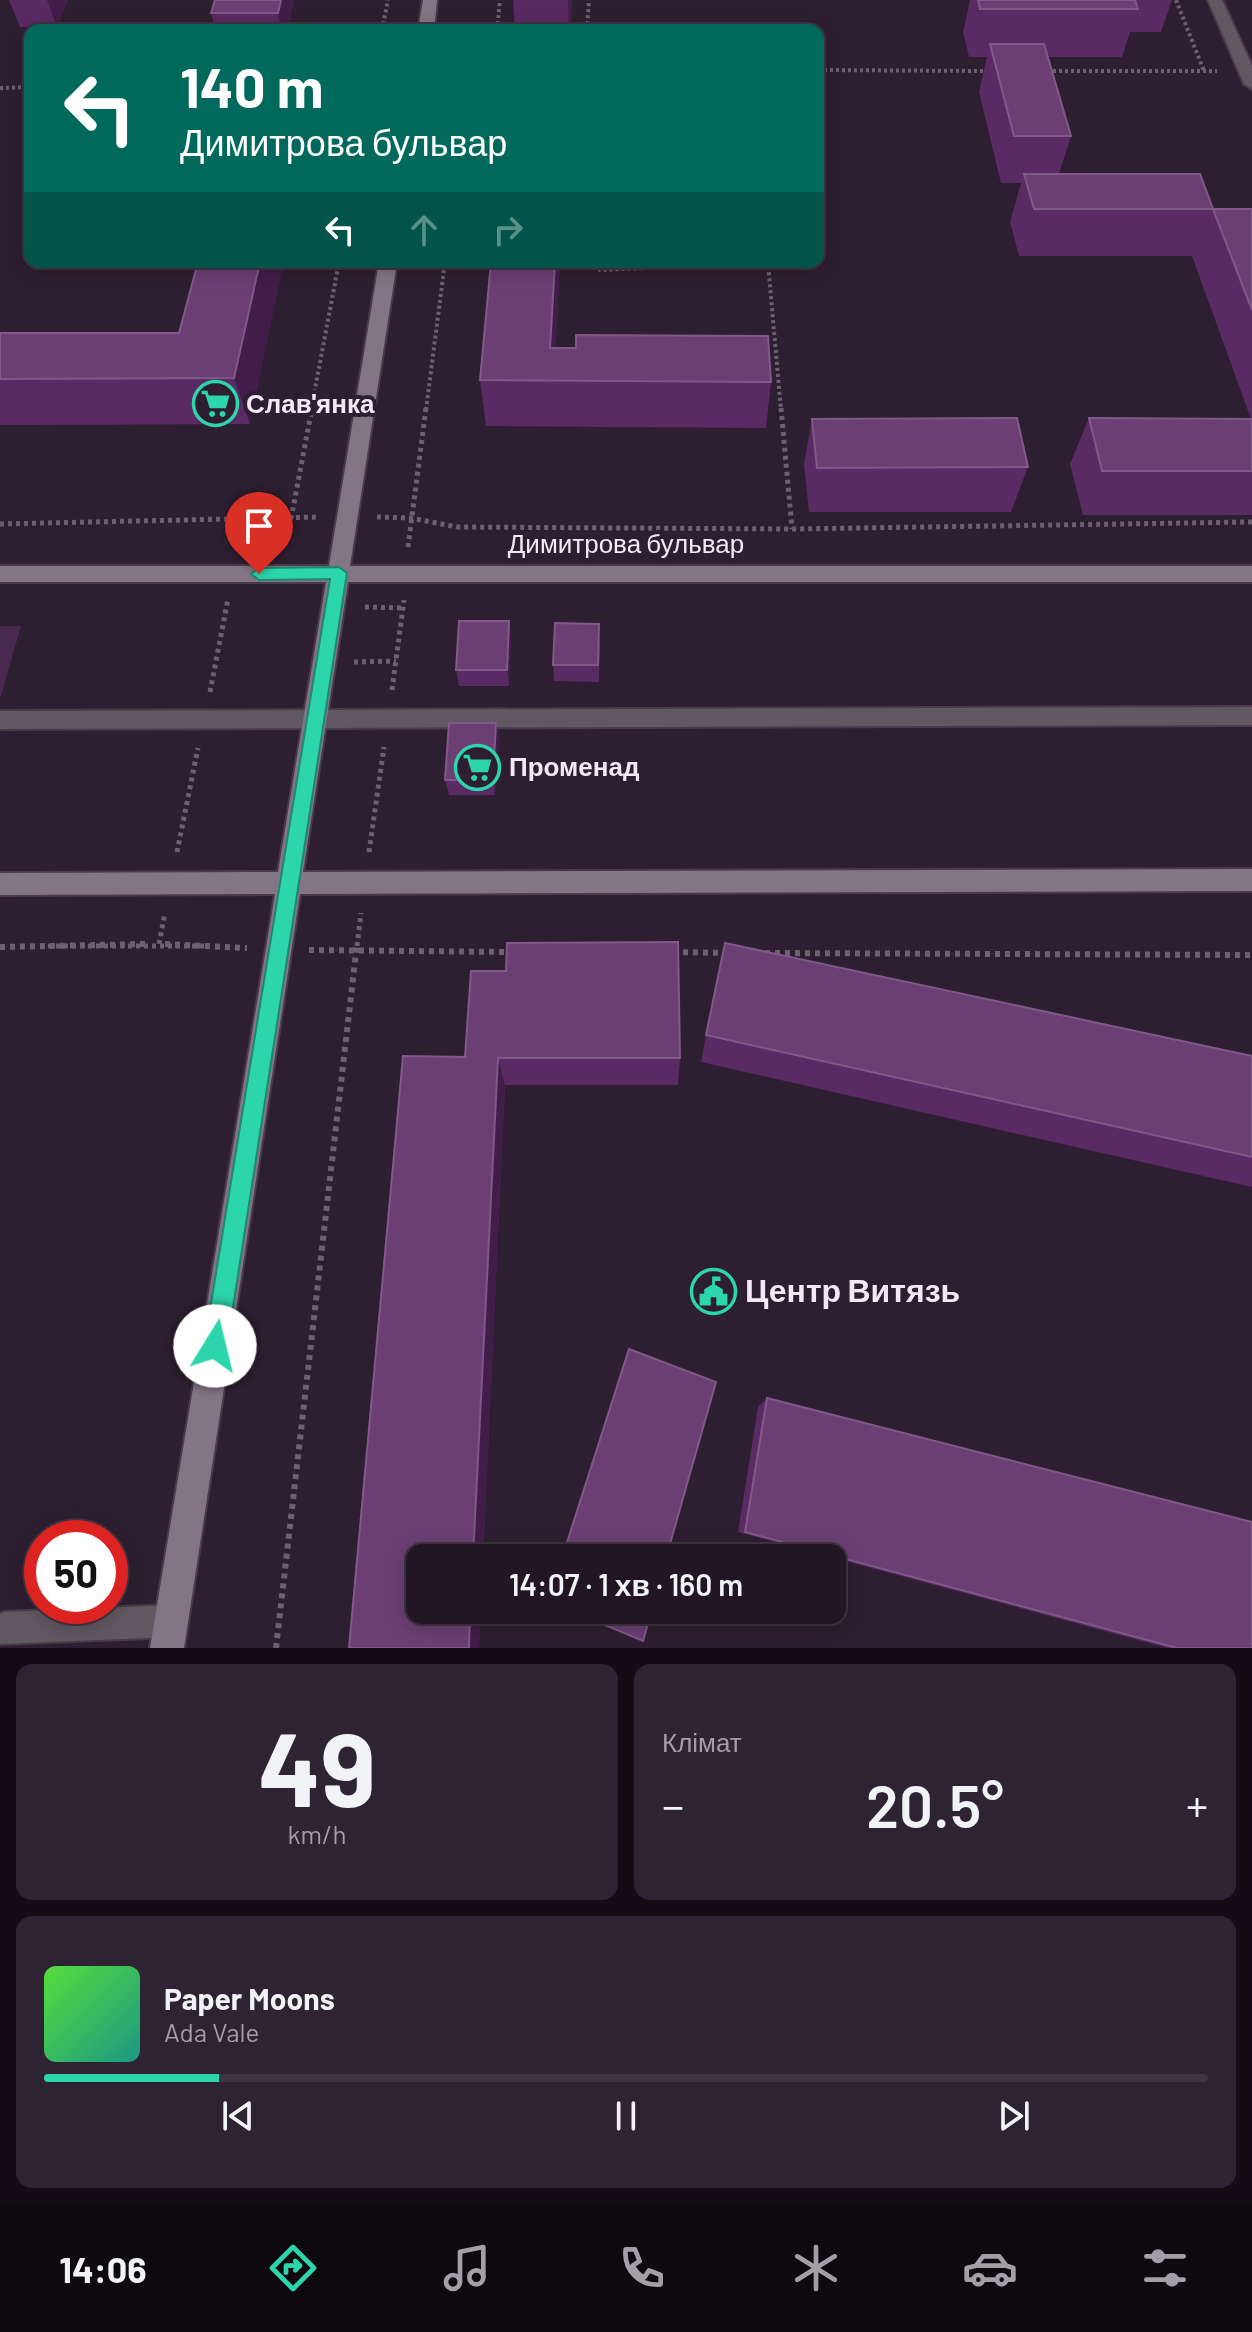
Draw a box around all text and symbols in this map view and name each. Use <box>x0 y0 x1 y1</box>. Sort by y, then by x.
text: 140 m <box>180 52 324 119</box>
icon: left <box>48 56 152 160</box>
text: Димитрова бульвар <box>180 120 507 163</box>
icon: left <box>318 208 362 252</box>
icon: ahead <box>402 208 446 252</box>
icon: right <box>486 208 530 252</box>
supermarket icon: Слав'янка <box>191 380 239 428</box>
place label: Слав'янка <box>246 387 375 418</box>
pin <box>225 492 293 574</box>
icon: arrive <box>237 504 281 548</box>
street label: Димитрова бульвар <box>508 527 744 558</box>
supermarket icon: Променад <box>454 743 502 791</box>
place label: Променад <box>509 750 640 781</box>
public building icon: Центр Витязь <box>690 1267 738 1315</box>
place label: Центр Витязь <box>745 1270 960 1309</box>
position arrow <box>173 1304 257 1388</box>
speed limit sign: 50 <box>24 1520 128 1624</box>
text: 14:07 · 1 хв · 160 m <box>509 1566 743 1602</box>
text: 49 <box>258 1703 376 1828</box>
text: Клімат <box>662 1726 742 1757</box>
text: 20.5° <box>866 1768 1004 1840</box>
text: − <box>662 1778 684 1831</box>
text: + <box>1186 1778 1208 1831</box>
text: km/h <box>288 1818 346 1849</box>
text: Paper Moons <box>164 1980 335 2016</box>
text: Ada Vale <box>164 2016 259 2047</box>
icon: previous <box>216 2094 260 2138</box>
icon: pause <box>604 2094 648 2138</box>
icon: next <box>992 2094 1036 2138</box>
icon: directions <box>265 2240 321 2296</box>
icon: music <box>439 2240 495 2296</box>
icon: phone <box>614 2240 670 2296</box>
icon: climate <box>788 2240 844 2296</box>
icon: car <box>962 2240 1018 2296</box>
icon: filters <box>1137 2240 1193 2296</box>
text: 14:06 <box>59 2247 147 2290</box>

